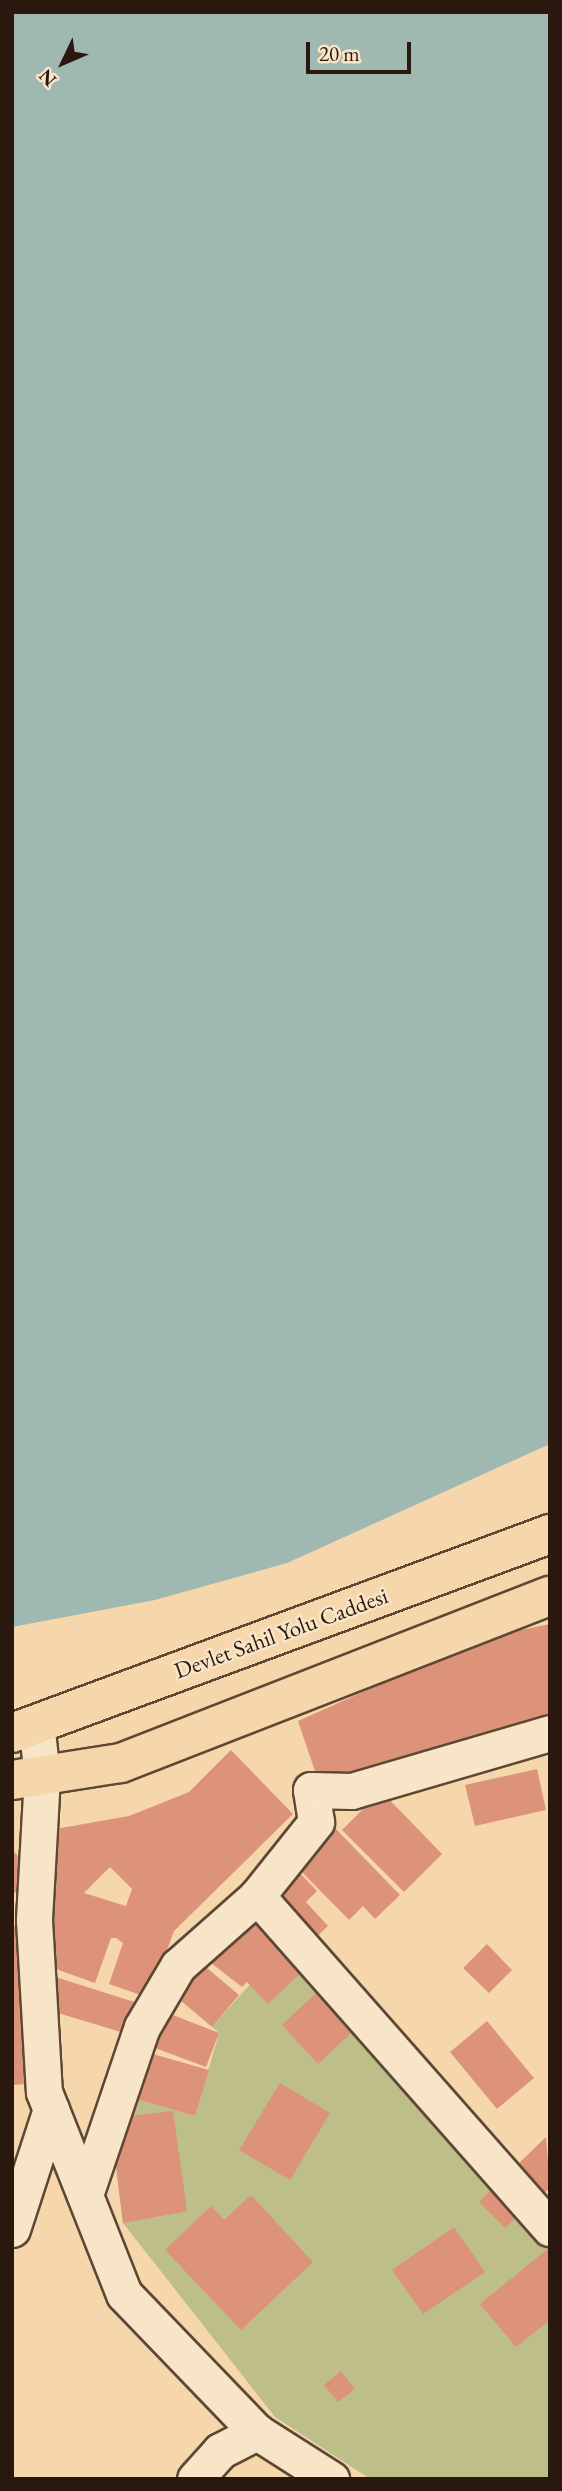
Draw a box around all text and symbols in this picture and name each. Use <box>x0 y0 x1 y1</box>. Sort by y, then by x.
north arrow <box>28 28 98 98</box>
scale bar <box>310 28 415 72</box>
text: 20 m <box>319 40 360 67</box>
text: N <box>33 64 62 92</box>
street label: Devlet Sahil Yolu Caddesi <box>170 1582 392 1684</box>

